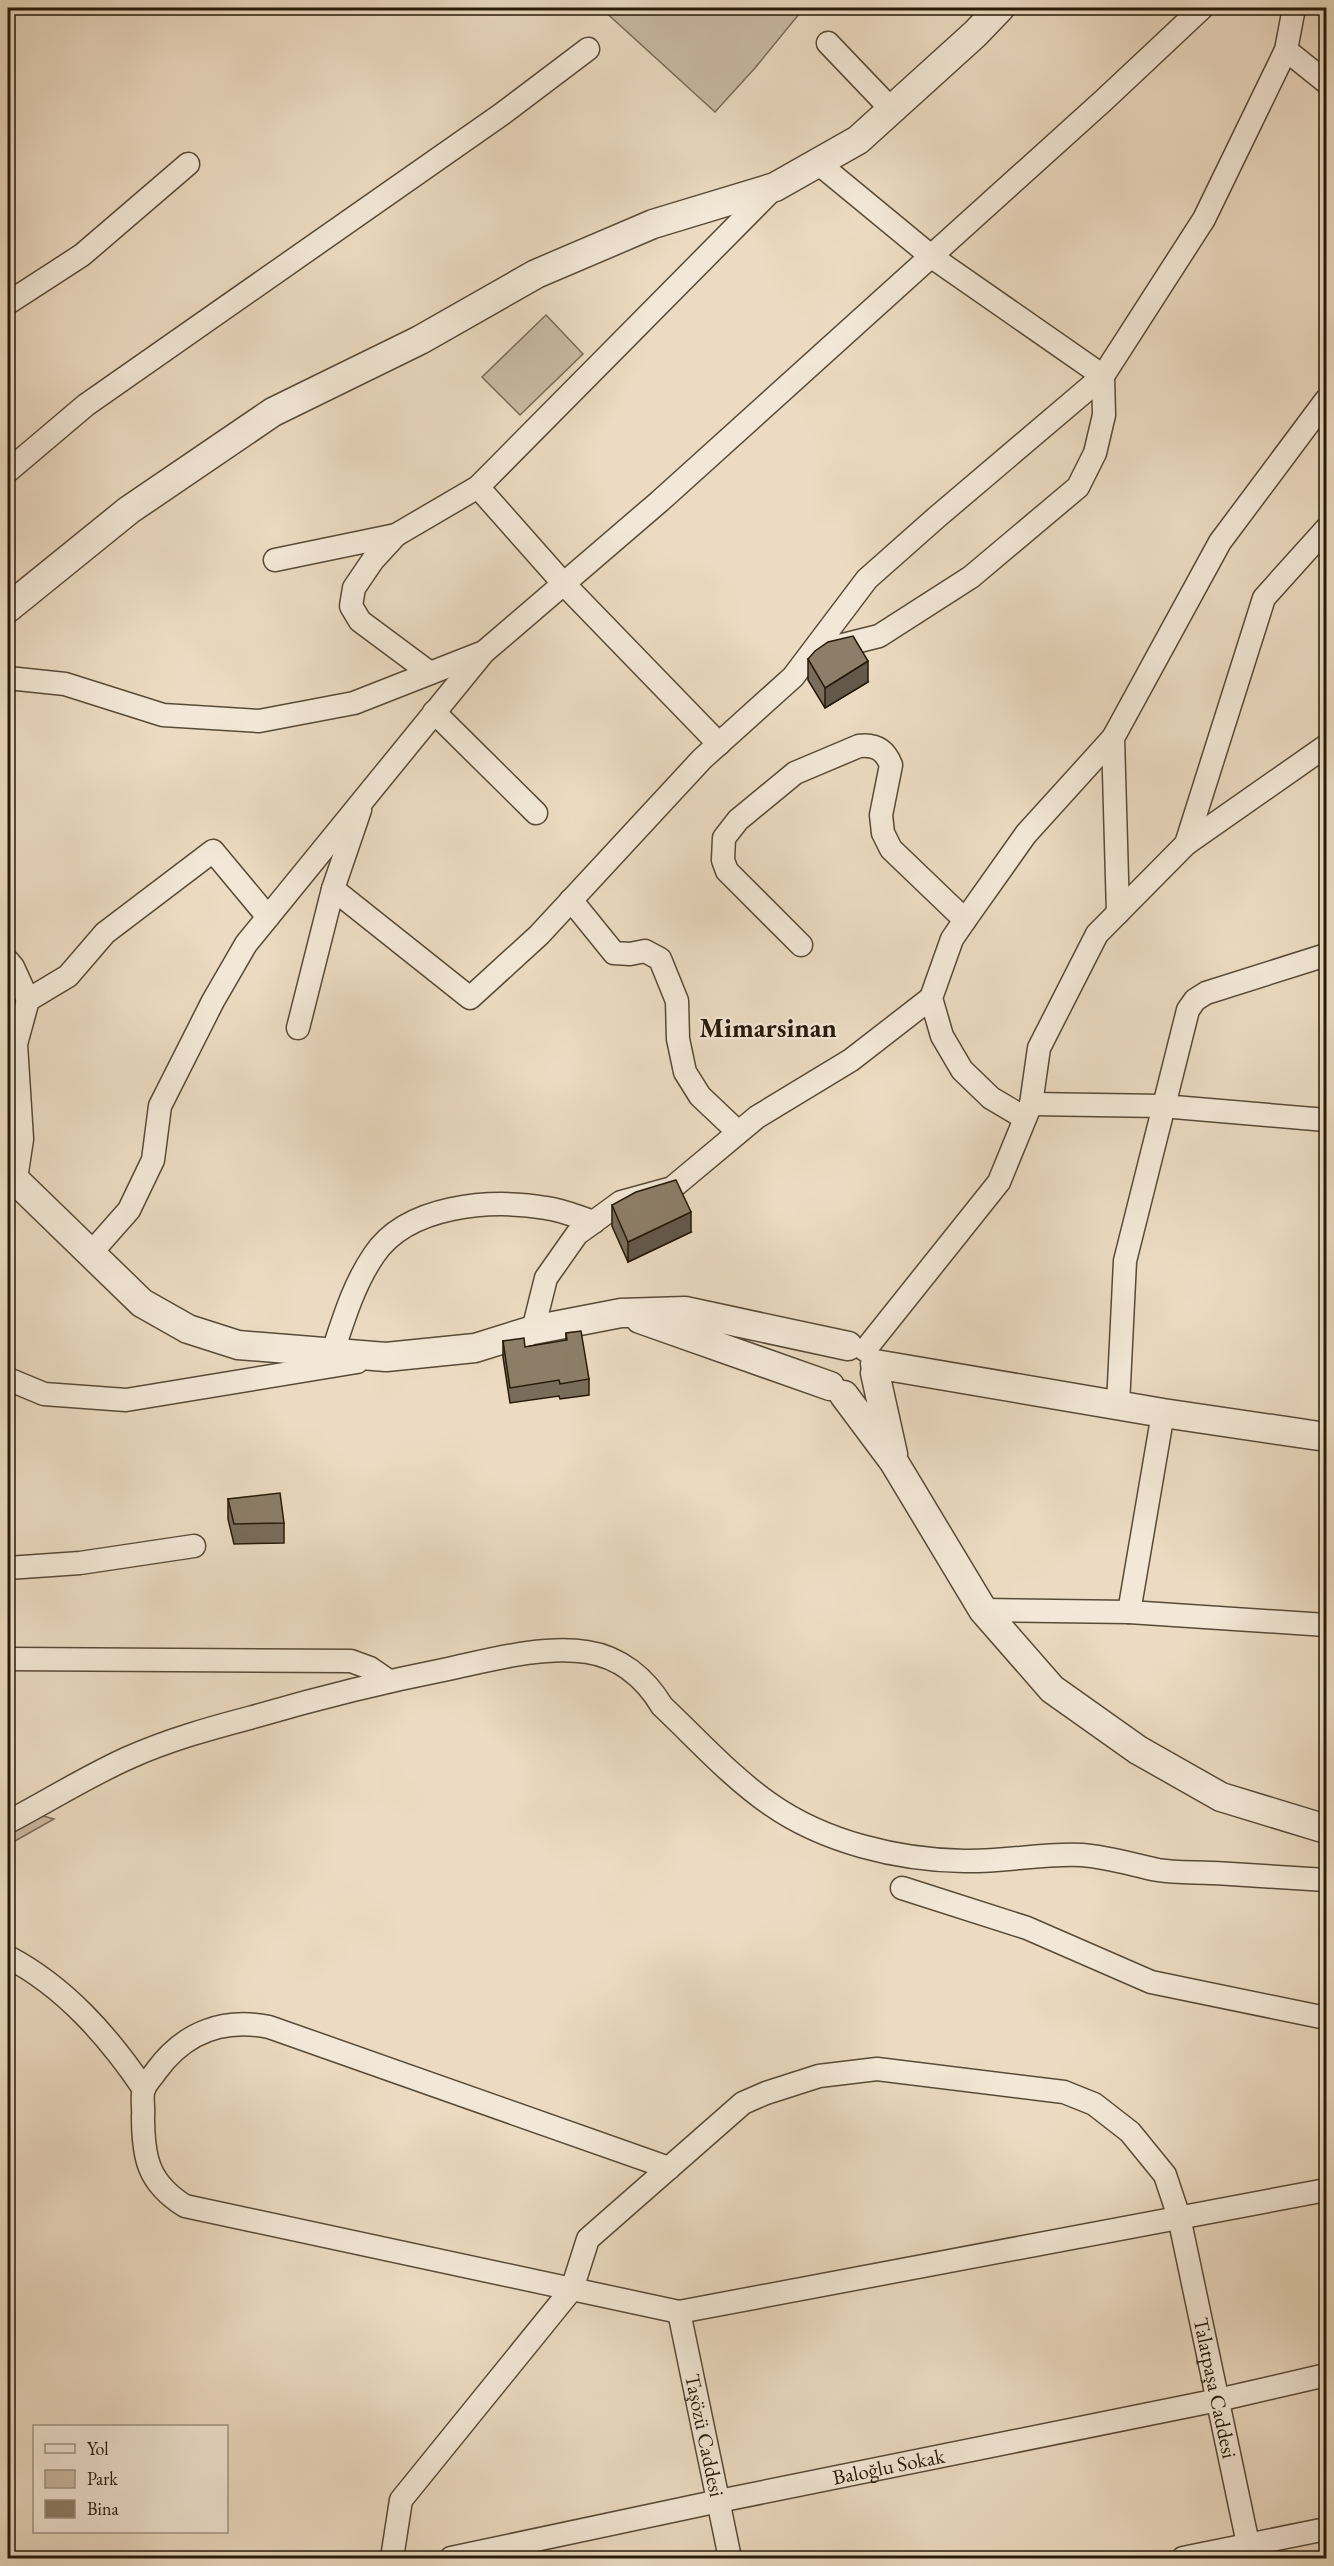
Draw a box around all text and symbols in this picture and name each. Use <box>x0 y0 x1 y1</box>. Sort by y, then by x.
district label: Mimarsinan <box>699 1010 837 1045</box>
street label: Talatpaşa Caddesi <box>1188 2315 1244 2461</box>
street label: Taşözü Caddesi <box>679 2371 731 2499</box>
legend <box>33 2425 228 2533</box>
text: Yol <box>87 2437 109 2460</box>
street label: Baloğlu Sokak <box>830 2441 948 2491</box>
text: Park <box>87 2467 118 2490</box>
text: Bina <box>87 2497 119 2520</box>

